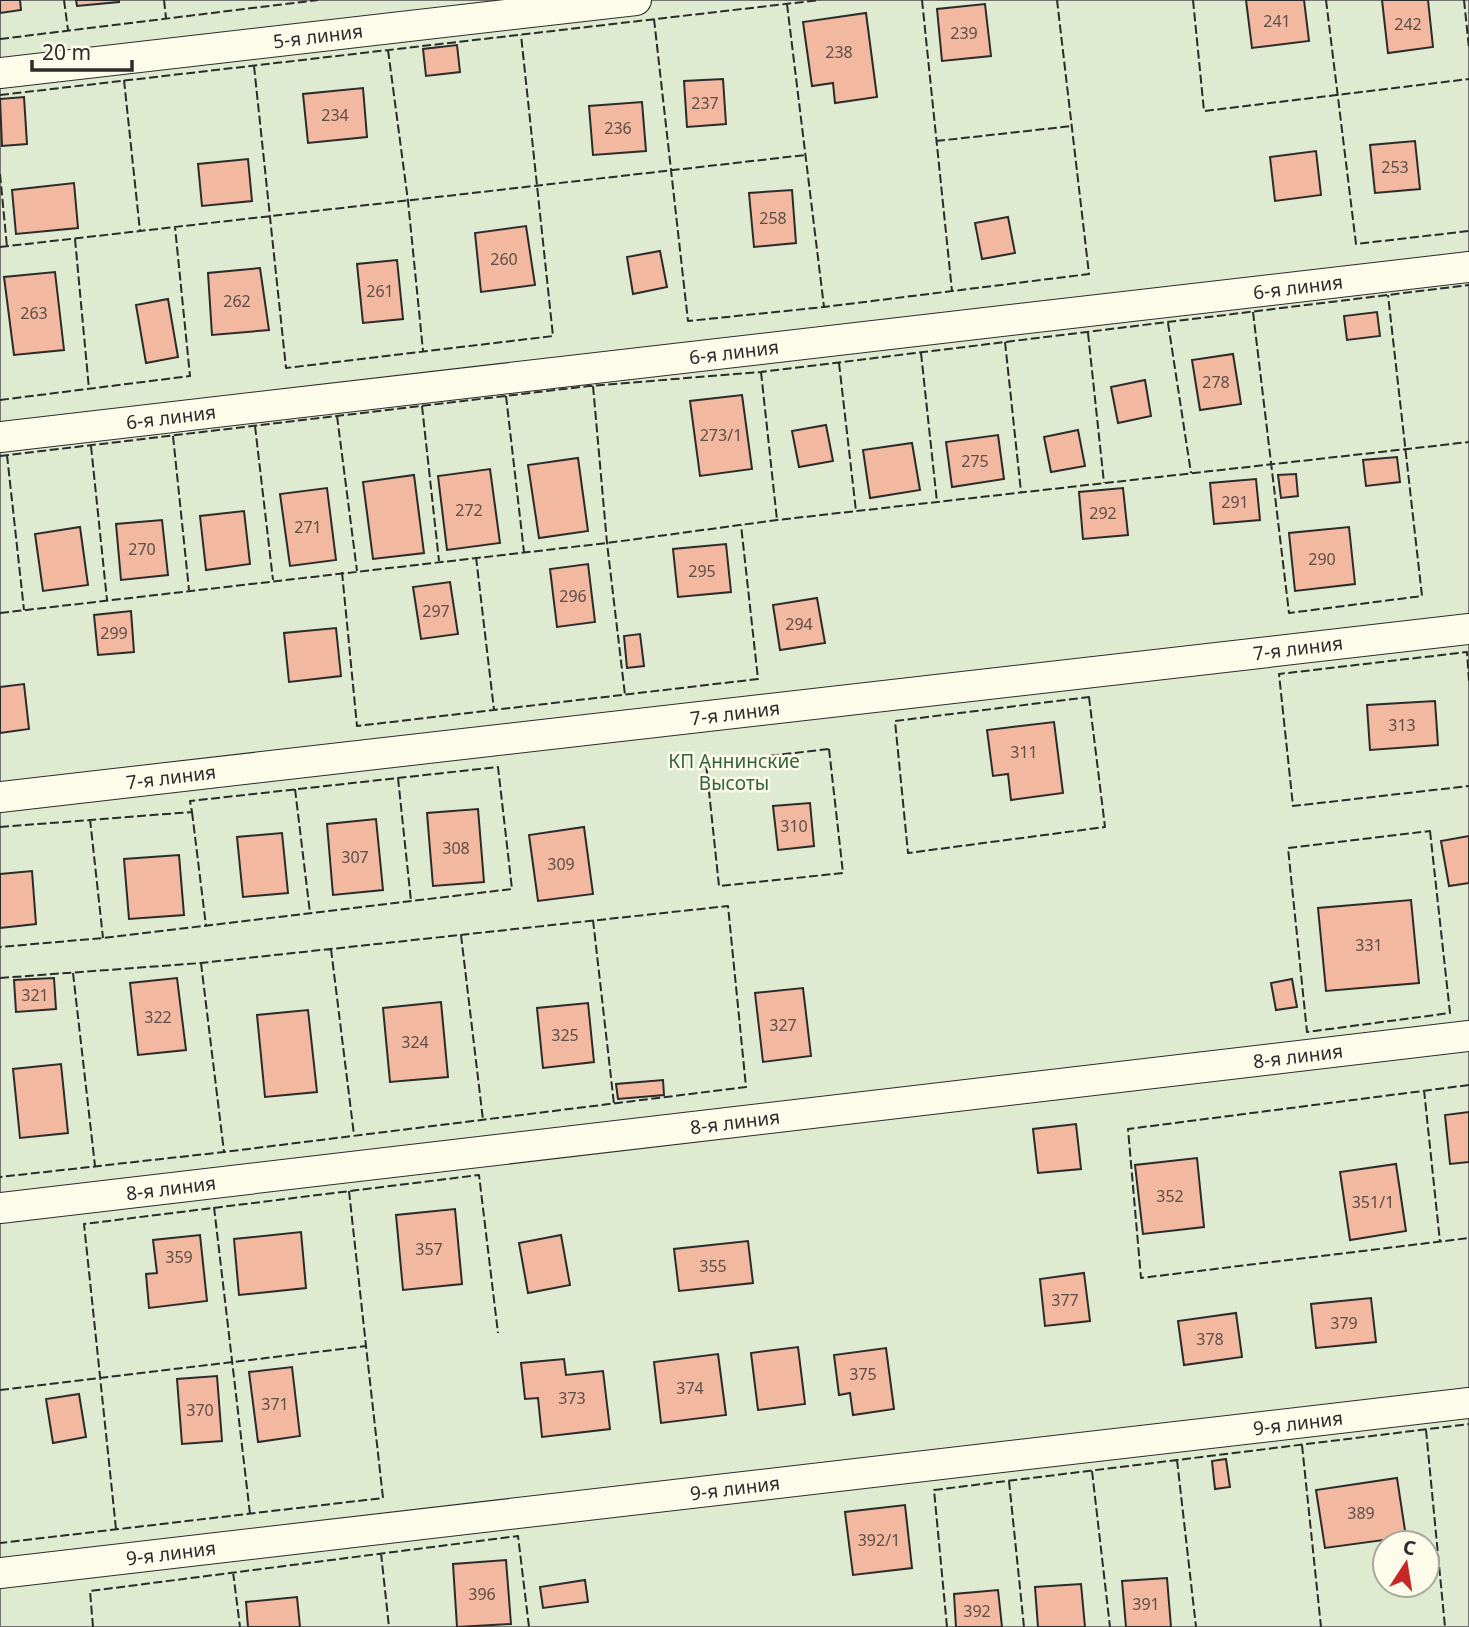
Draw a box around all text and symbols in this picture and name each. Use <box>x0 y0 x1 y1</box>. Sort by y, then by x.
house number: 241 <box>1263 10 1291 32</box>
house number: 242 <box>1394 13 1422 35</box>
street label: 5-я линия <box>272 18 364 54</box>
house number: 239 <box>950 22 978 44</box>
scale bar <box>32 28 131 72</box>
text: 20 m <box>42 38 91 66</box>
house number: 238 <box>825 41 853 63</box>
house number: 237 <box>691 92 719 114</box>
house number: 234 <box>321 104 349 126</box>
house number: 236 <box>604 117 632 139</box>
house number: 253 <box>1381 156 1409 178</box>
house number: 258 <box>759 207 787 229</box>
house number: 260 <box>490 248 518 270</box>
street label: 6-я линия <box>1252 269 1344 305</box>
house number: 261 <box>366 280 394 302</box>
house number: 262 <box>223 290 251 312</box>
house number: 263 <box>20 302 48 324</box>
street label: 6-я линия <box>688 334 780 370</box>
house number: 278 <box>1202 371 1230 393</box>
street label: 6-я линия <box>125 399 217 435</box>
house number: 273/1 <box>700 424 742 446</box>
house number: 275 <box>961 450 989 472</box>
house number: 291 <box>1221 491 1249 513</box>
house number: 272 <box>455 499 483 521</box>
house number: 292 <box>1089 502 1117 524</box>
house number: 271 <box>294 516 322 538</box>
house number: 270 <box>128 538 156 560</box>
house number: 290 <box>1308 548 1336 570</box>
house number: 295 <box>688 560 716 582</box>
house number: 296 <box>559 585 587 607</box>
house number: 297 <box>422 600 450 622</box>
house number: 294 <box>785 613 813 635</box>
house number: 299 <box>100 622 128 644</box>
street label: 7-я линия <box>1252 630 1344 666</box>
street label: 7-я линия <box>689 695 781 731</box>
house number: 313 <box>1388 714 1416 736</box>
house number: 311 <box>1010 741 1038 763</box>
park label: КП Аннинские Высоты <box>668 748 800 796</box>
street label: 7-я линия <box>125 759 217 795</box>
house number: 310 <box>780 815 808 837</box>
house number: 308 <box>442 837 470 859</box>
house number: 307 <box>341 846 369 868</box>
house number: 309 <box>547 853 575 875</box>
house number: 331 <box>1355 934 1383 956</box>
house number: 321 <box>21 984 49 1006</box>
house number: 322 <box>144 1006 172 1028</box>
house number: 327 <box>769 1014 797 1036</box>
house number: 325 <box>551 1024 579 1046</box>
house number: 324 <box>401 1031 429 1053</box>
street label: 8-я линия <box>1252 1038 1344 1074</box>
street label: 8-я линия <box>689 1104 781 1140</box>
street label: 8-я линия <box>125 1170 217 1206</box>
house number: 352 <box>1156 1185 1184 1207</box>
house number: 351/1 <box>1352 1191 1394 1213</box>
house number: 357 <box>415 1238 443 1260</box>
house number: 359 <box>165 1246 193 1268</box>
house number: 355 <box>699 1255 727 1277</box>
house number: 377 <box>1051 1289 1079 1311</box>
house number: 379 <box>1330 1312 1358 1334</box>
house number: 378 <box>1196 1328 1224 1350</box>
house number: 375 <box>849 1363 877 1385</box>
house number: 374 <box>676 1377 704 1399</box>
house number: 373 <box>558 1387 586 1409</box>
house number: 371 <box>261 1393 289 1415</box>
house number: 370 <box>186 1399 214 1421</box>
street label: 9-я линия <box>1252 1405 1344 1441</box>
street label: 9-я линия <box>689 1470 781 1506</box>
house number: 389 <box>1347 1502 1375 1524</box>
house number: 392/1 <box>858 1529 900 1551</box>
north arrow <box>1371 1529 1441 1599</box>
text: С <box>1401 1533 1418 1561</box>
street label: 9-я линия <box>125 1535 217 1571</box>
house number: 396 <box>468 1583 496 1605</box>
house number: 391 <box>1132 1593 1160 1615</box>
house number: 392 <box>963 1600 991 1622</box>

